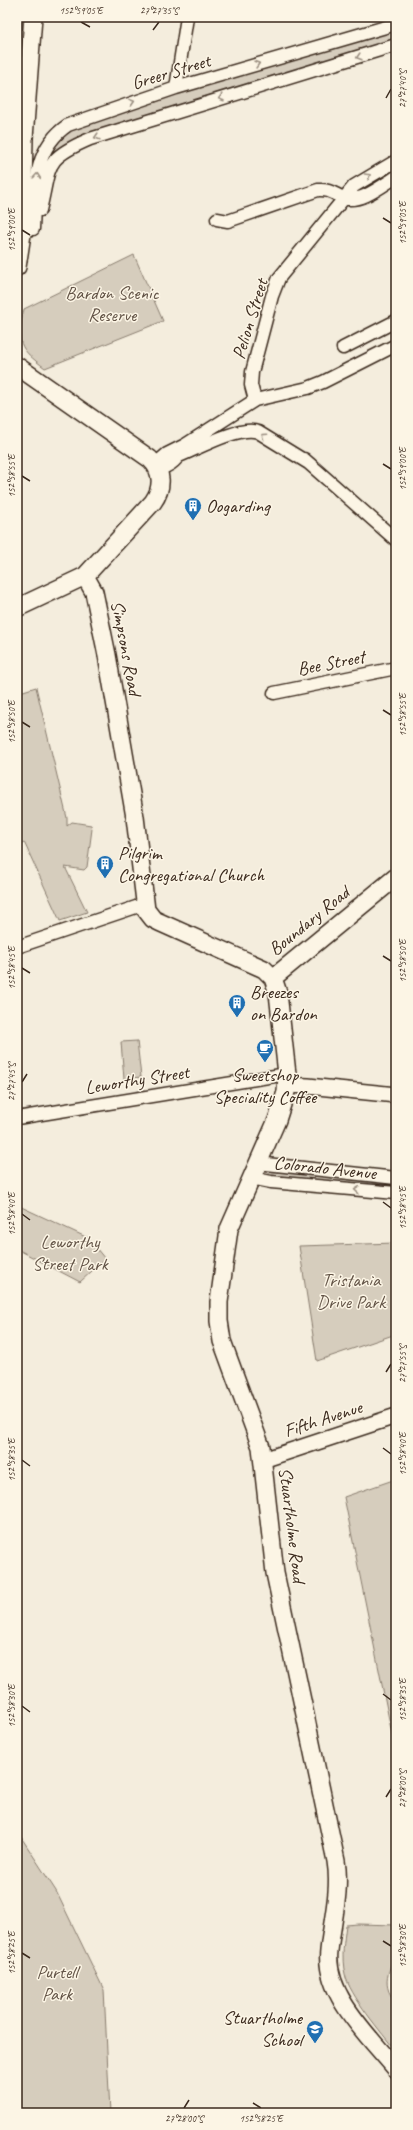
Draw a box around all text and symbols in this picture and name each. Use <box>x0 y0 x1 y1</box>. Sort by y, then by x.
text: 152°59'05"E <box>59 4 104 17</box>
text: 27°27'35"S <box>140 4 180 17</box>
street label: Greer Street <box>129 48 215 95</box>
one-way arrow <box>355 52 362 61</box>
one-way arrow <box>253 60 260 69</box>
text: 27°27'40"S <box>396 68 409 108</box>
one-way arrow <box>217 93 224 102</box>
one-way arrow <box>129 99 136 107</box>
one-way arrow <box>93 132 100 141</box>
one-way arrow <box>32 173 41 179</box>
one-way arrow <box>364 174 371 181</box>
text: 152°59'05"E <box>396 200 409 245</box>
text: 152°59'00"E <box>5 207 18 252</box>
street label: Pelion Street <box>226 274 274 362</box>
park label: Bardon Scenic Reserve <box>65 281 160 327</box>
one-way arrow <box>261 433 268 441</box>
text: 152°59'00"E <box>396 446 409 491</box>
text: 152°58'55"E <box>5 453 18 498</box>
place label: Oogarding <box>206 494 271 518</box>
building icon: Oogarding <box>183 496 203 521</box>
street label: Simpsons Road <box>105 598 147 700</box>
street label: Bee Street <box>295 644 369 681</box>
text: 152°58'55"E <box>396 692 409 737</box>
text: 152°58'50"E <box>5 699 18 744</box>
place label: Pilgrim Congregational Church <box>118 841 265 887</box>
building icon: Pilgrim Congregational Church <box>95 854 115 879</box>
street label: Boundary Road <box>264 879 357 961</box>
text: 152°58'50"E <box>396 938 409 983</box>
text: 152°58'45"E <box>5 945 18 990</box>
place label: Breezes on Bardon <box>250 980 317 1026</box>
building icon: Breezes on Bardon <box>227 993 247 1018</box>
cafe icon: Sweetshop Speciality Coffee <box>255 1038 275 1063</box>
street label: Leworthy Street <box>83 1060 192 1100</box>
text: 27°27'45"S <box>5 1061 18 1101</box>
place label: Sweetshop Speciality Coffee <box>214 1063 318 1109</box>
street label: Colorado Avenue <box>273 1151 379 1185</box>
one-way arrow <box>354 1185 360 1194</box>
text: 152°58'45"E <box>396 1185 409 1230</box>
text: 152°58'40"E <box>5 1191 18 1236</box>
park label: Leworthy Street Park <box>32 1230 109 1276</box>
park label: Tristania Drive Park <box>317 1268 387 1314</box>
text: 27°27'55"S <box>396 1343 409 1383</box>
street label: Fifth Avenue <box>281 1395 367 1443</box>
text: 152°58'40"E <box>396 1431 409 1476</box>
text: 152°58'35"E <box>5 1437 18 1482</box>
street label: Stuartholme Road <box>273 1466 311 1587</box>
text: 152°58'35"E <box>396 1677 409 1722</box>
text: 152°58'30"E <box>5 1683 18 1728</box>
text: 27°28'00"S <box>396 1768 409 1808</box>
text: 152°58'30"E <box>396 1923 409 1968</box>
text: 152°58'25"E <box>5 1930 18 1975</box>
park label: Purtell Park <box>36 1960 81 2006</box>
place label: Stuartholme School <box>223 2006 306 2052</box>
school or university icon: Stuartholme School <box>305 2019 325 2044</box>
text: 27°28'00"S <box>165 2112 205 2125</box>
text: 152°58'25"E <box>239 2112 284 2125</box>

